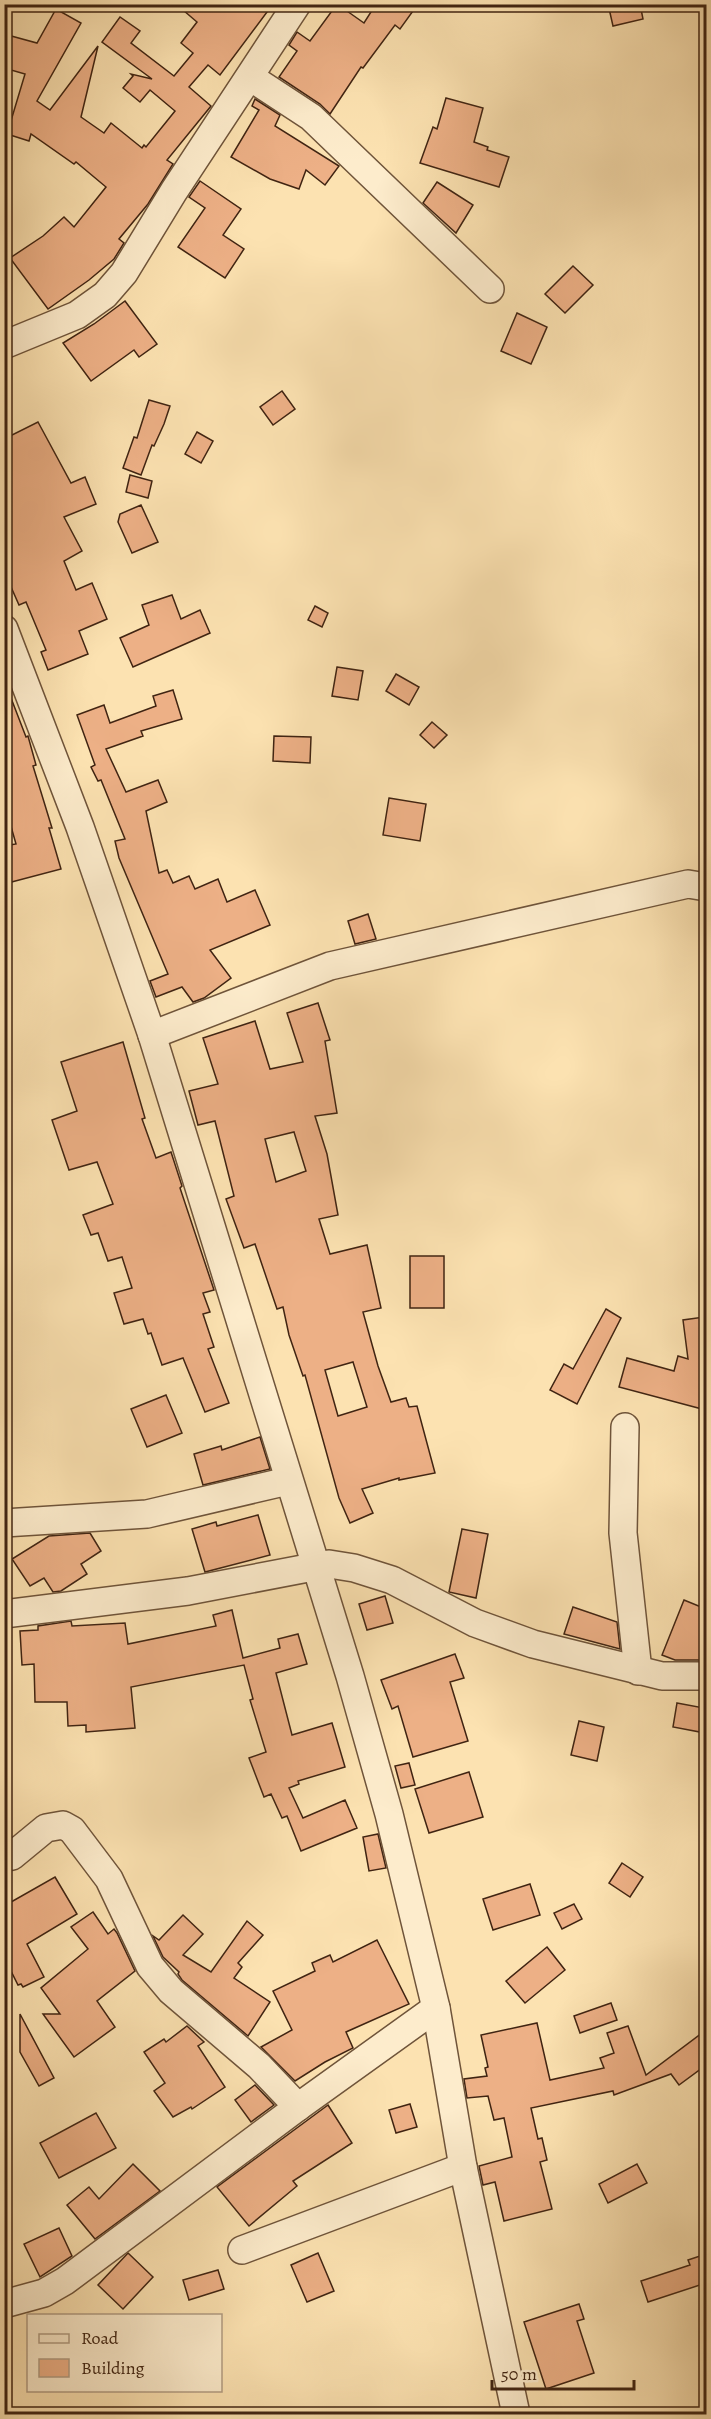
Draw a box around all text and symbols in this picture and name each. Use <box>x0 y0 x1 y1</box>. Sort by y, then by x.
legend <box>27 2314 222 2392</box>
text: Road <box>81 2326 119 2350</box>
scale bar <box>492 2353 634 2391</box>
text: Building <box>81 2356 145 2380</box>
text: 50 m <box>501 2362 537 2386</box>

